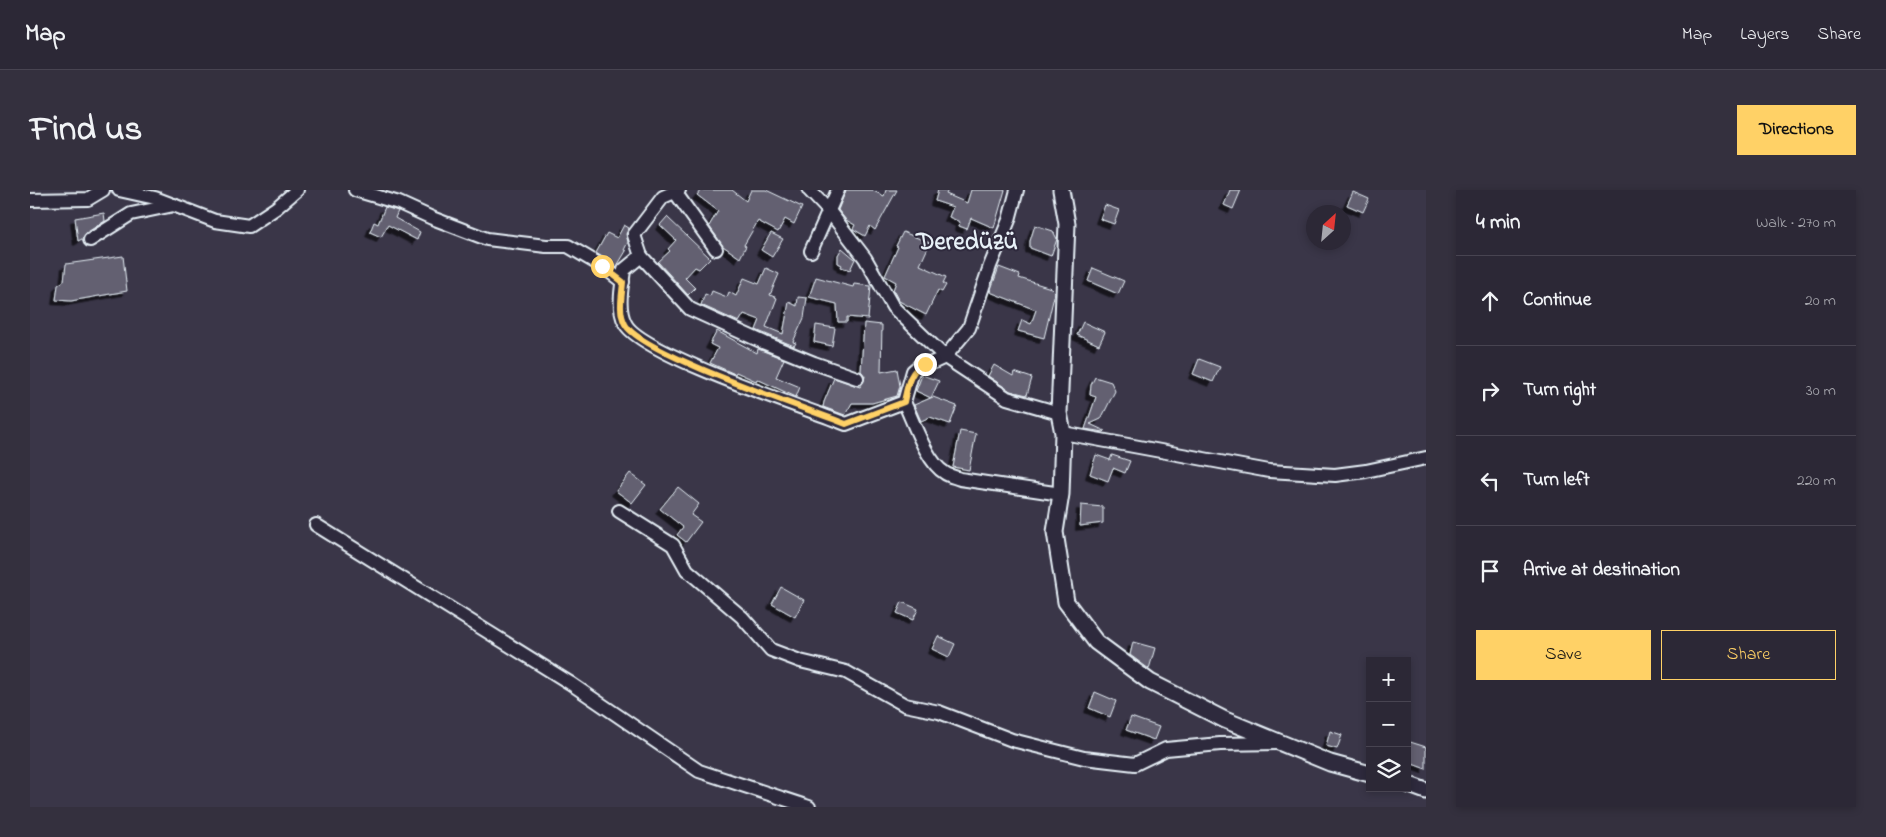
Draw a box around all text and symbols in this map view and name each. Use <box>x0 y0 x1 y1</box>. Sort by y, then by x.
text: Map <box>25 17 66 52</box>
text: Map <box>1682 22 1712 48</box>
text: Layers <box>1740 22 1790 48</box>
text: Share <box>1818 22 1861 48</box>
text: Find us <box>30 105 142 156</box>
button: Directions <box>1737 105 1856 155</box>
north arrow <box>1306 205 1351 250</box>
text: 4 min <box>1476 208 1520 238</box>
text: Walk · 270 m <box>1756 211 1836 235</box>
district label: Deredüzü <box>915 225 1018 261</box>
route start <box>591 255 614 278</box>
icon: ahead <box>1476 287 1504 315</box>
text: Continue <box>1523 287 1591 314</box>
text: 20 m <box>1805 289 1836 313</box>
route end <box>914 353 937 376</box>
icon: right <box>1476 377 1504 405</box>
text: Turn right <box>1523 377 1596 404</box>
text: 30 m <box>1806 379 1836 403</box>
icon: left <box>1476 467 1504 495</box>
text: Turn left <box>1523 467 1590 494</box>
text: 220 m <box>1797 469 1836 493</box>
icon: arrive <box>1476 557 1504 585</box>
text: Arrive at destination <box>1523 557 1680 584</box>
button: Save <box>1476 630 1651 680</box>
button: Share <box>1661 630 1836 680</box>
map controls <box>1366 657 1411 792</box>
button: + <box>1366 657 1411 702</box>
button: − <box>1366 702 1411 747</box>
button: layers <box>1366 747 1411 792</box>

